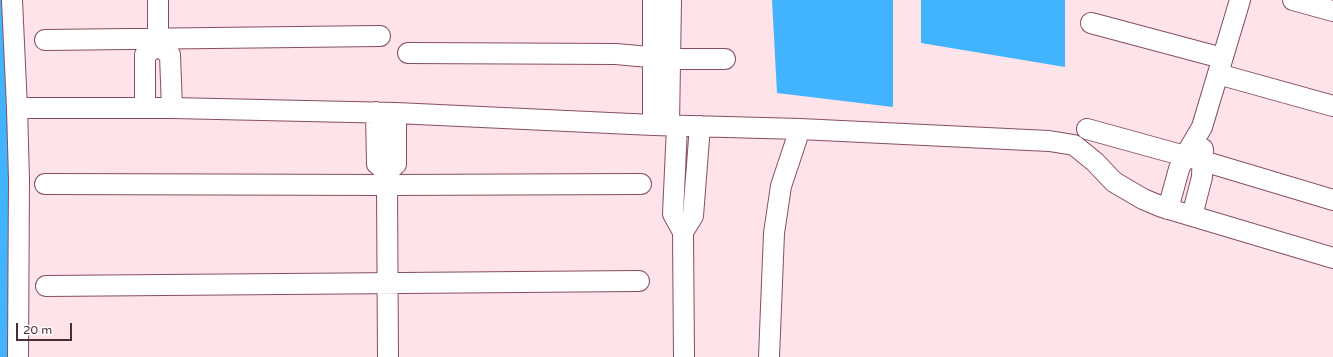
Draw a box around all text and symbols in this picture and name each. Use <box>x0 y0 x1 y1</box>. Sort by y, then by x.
scale bar <box>18 315 74 341</box>
text: 20 m <box>23 323 52 337</box>

